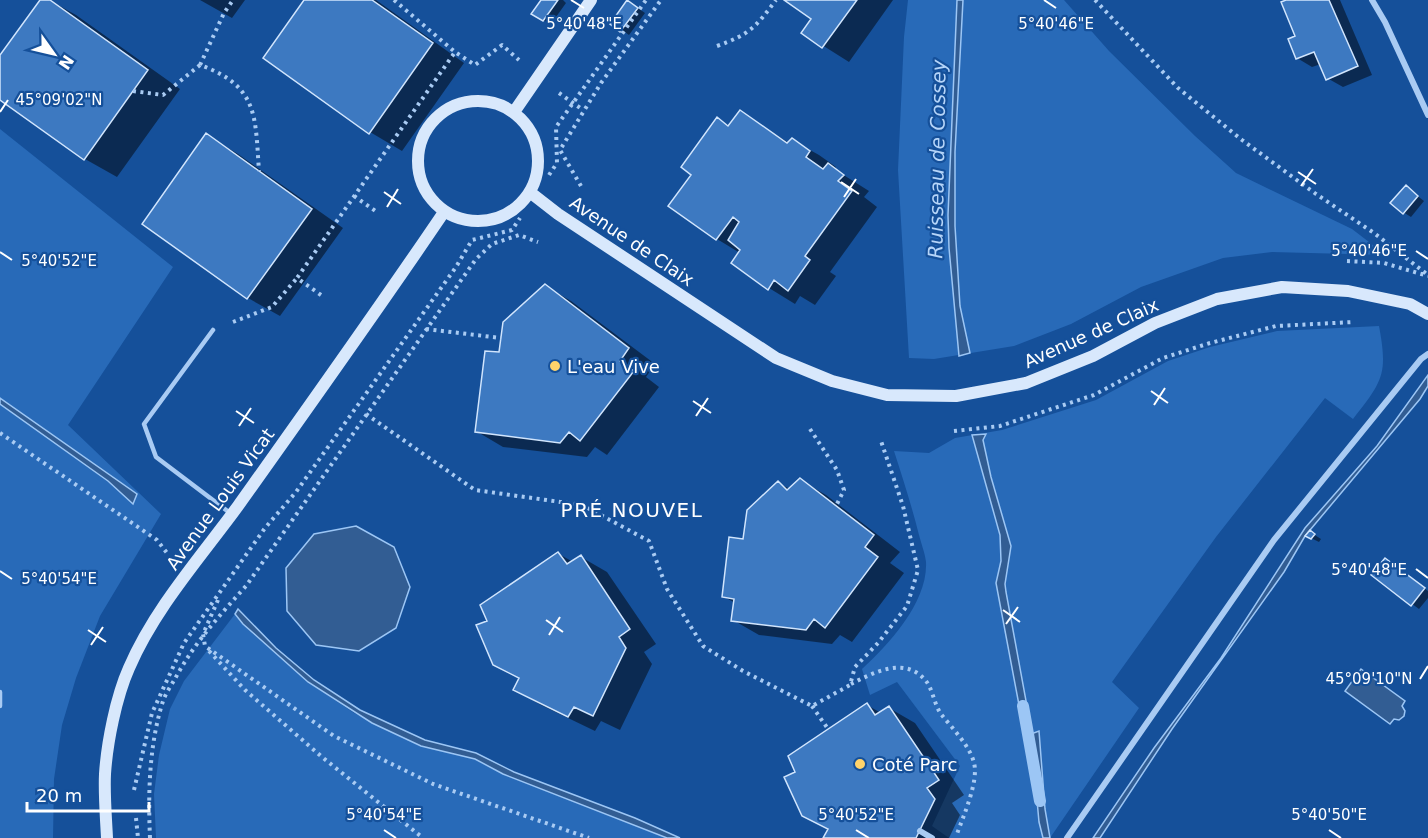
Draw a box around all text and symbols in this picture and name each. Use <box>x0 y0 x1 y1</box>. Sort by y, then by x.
text: 5°40'48"E <box>546 15 622 33</box>
text: 5°40'46"E <box>1018 15 1094 33</box>
north arrow <box>24 24 84 84</box>
text: N <box>54 51 78 73</box>
water label: Ruisseau de Cossey <box>923 58 951 259</box>
text: 45°09'02"N <box>15 91 103 109</box>
street label: Avenue de Claix <box>566 192 698 290</box>
text: 5°40'46"E <box>1331 242 1407 260</box>
text: 5°40'52"E <box>21 252 97 270</box>
street label: Avenue de Claix <box>1020 294 1162 372</box>
place label: L'eau Vive <box>567 356 660 377</box>
marker: L'eau Vive <box>548 359 562 373</box>
street label: Avenue Louis Vicat <box>162 424 278 574</box>
district label: PRÉ NOUVEL <box>561 498 703 522</box>
text: 5°40'48"E <box>1331 561 1407 579</box>
text: 5°40'54"E <box>21 570 97 588</box>
text: 45°09'10"N <box>1325 670 1413 688</box>
place label: Coté Parc <box>872 754 957 775</box>
marker: Coté Parc <box>853 757 867 771</box>
scale bar <box>27 775 148 813</box>
text: 20 m <box>36 785 82 806</box>
text: 5°40'54"E <box>346 806 422 824</box>
text: 5°40'52"E <box>818 806 894 824</box>
text: 5°40'50"E <box>1291 806 1367 824</box>

